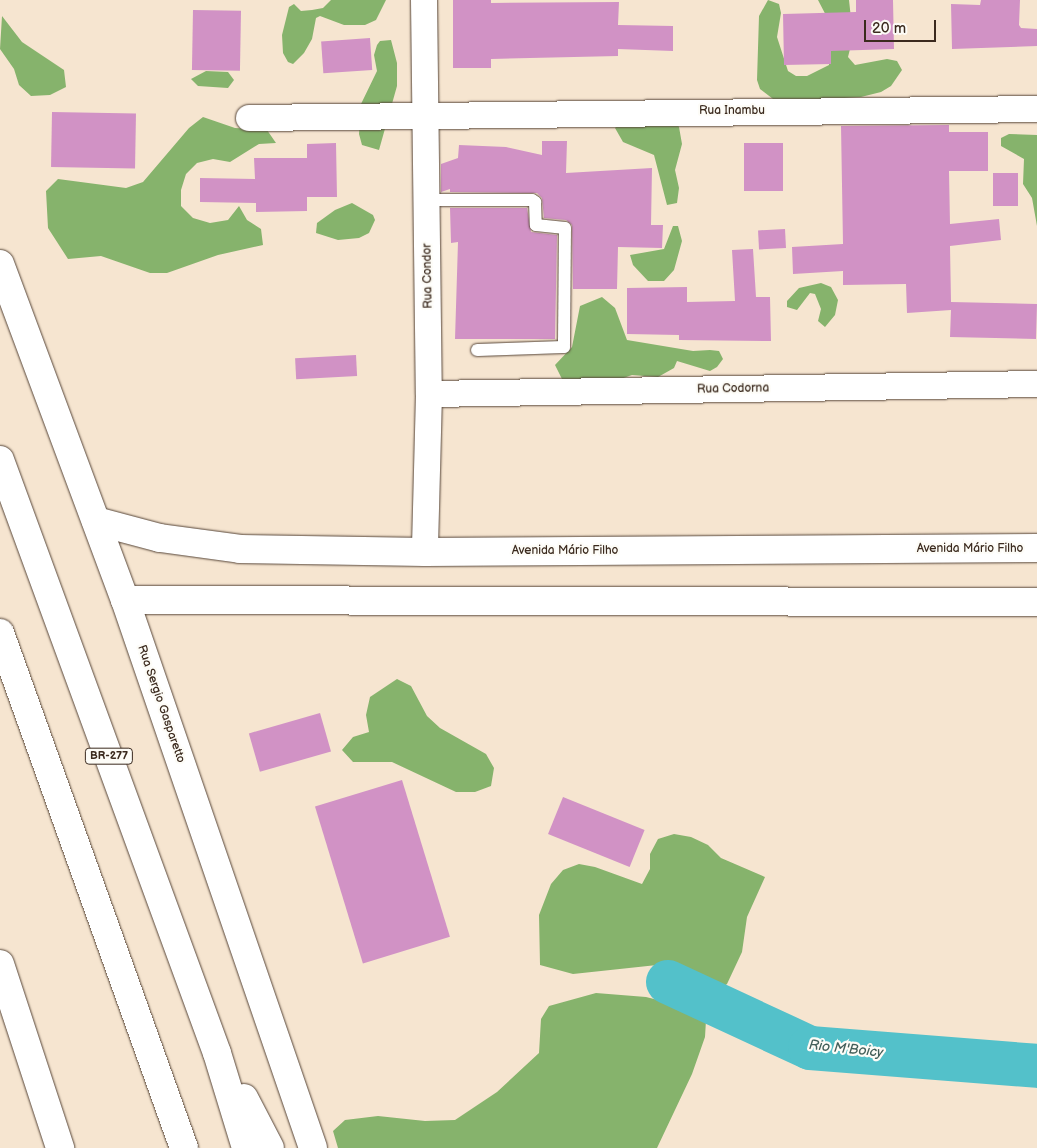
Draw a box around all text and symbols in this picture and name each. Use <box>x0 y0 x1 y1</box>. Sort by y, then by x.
scale bar <box>867 10 940 42</box>
text: 20 m <box>872 19 906 38</box>
street label: Rua Inambu <box>699 104 765 118</box>
street label: Rua Condor <box>420 243 436 309</box>
street label: Rua Codorna <box>697 381 769 397</box>
street label: Avenida Mário Filho <box>917 542 1023 556</box>
street label: Avenida Mário Filho <box>512 544 618 558</box>
street label: Rua Sergio Gasparetto <box>134 643 188 765</box>
road number: BR-277 <box>84 748 134 764</box>
water label: Rio M'Boicy <box>808 1037 884 1061</box>

